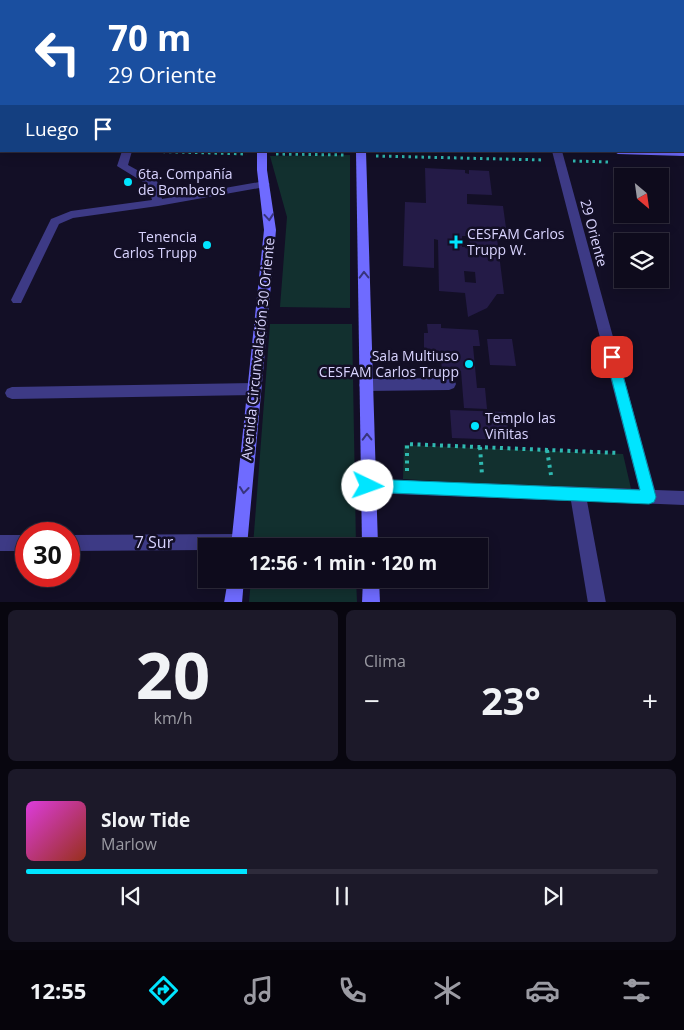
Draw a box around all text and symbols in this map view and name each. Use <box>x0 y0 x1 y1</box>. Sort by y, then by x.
text: 70 m <box>108 14 191 61</box>
icon: left <box>25 20 90 85</box>
text: 29 Oriente <box>108 59 217 89</box>
icon: arrive <box>89 115 117 143</box>
text: Luego <box>25 116 79 142</box>
place label: 6ta. Compañía de Bomberos <box>138 164 233 199</box>
north arrow <box>614 168 669 222</box>
map controls <box>614 168 669 288</box>
marker: 6ta. Compañía de Bomberos <box>122 176 134 188</box>
street label: 29 Oriente <box>576 197 613 269</box>
one-way arrow <box>264 213 275 221</box>
place label: CESFAM Carlos Trupp W. <box>467 224 565 259</box>
place label: Tenencia Carlos Trupp <box>113 227 197 262</box>
button: layers <box>614 233 669 288</box>
marker: CESFAM Carlos Trupp W. <box>449 235 463 249</box>
street label: Avenida Circunvalación 30 Oriente <box>236 237 279 461</box>
marker: Tenencia Carlos Trupp <box>201 239 213 251</box>
one-way arrow <box>358 270 369 278</box>
pin <box>591 336 633 378</box>
icon: arrive <box>598 343 626 371</box>
place label: Sala Multiuso CESFAM Carlos Trupp <box>319 346 459 381</box>
marker: Sala Multiuso CESFAM Carlos Trupp <box>463 358 475 370</box>
place label: Templo las Viñitas <box>485 408 556 443</box>
marker: Templo las Viñitas <box>469 420 481 432</box>
one-way arrow <box>362 433 372 440</box>
position arrow <box>341 459 393 511</box>
one-way arrow <box>239 486 250 494</box>
speed limit sign: 30 <box>15 522 80 587</box>
street label: 7 Sur <box>135 531 174 553</box>
text: 12:56 · 1 min · 120 m <box>249 550 437 576</box>
text: 20 <box>136 630 210 718</box>
text: Clima <box>364 650 406 672</box>
text: 23° <box>481 674 541 726</box>
text: − <box>364 681 380 719</box>
text: + <box>642 681 658 719</box>
text: km/h <box>154 707 192 729</box>
text: Slow Tide <box>101 807 190 833</box>
text: Marlow <box>101 833 157 855</box>
icon: previous <box>117 882 145 910</box>
icon: pause <box>328 882 356 910</box>
icon: next <box>539 882 567 910</box>
icon: directions <box>146 973 181 1008</box>
icon: music <box>241 973 276 1008</box>
icon: phone <box>335 973 370 1008</box>
icon: climate <box>430 973 465 1008</box>
icon: car <box>525 973 560 1008</box>
icon: filters <box>619 973 654 1008</box>
text: 12:55 <box>30 975 86 1005</box>

